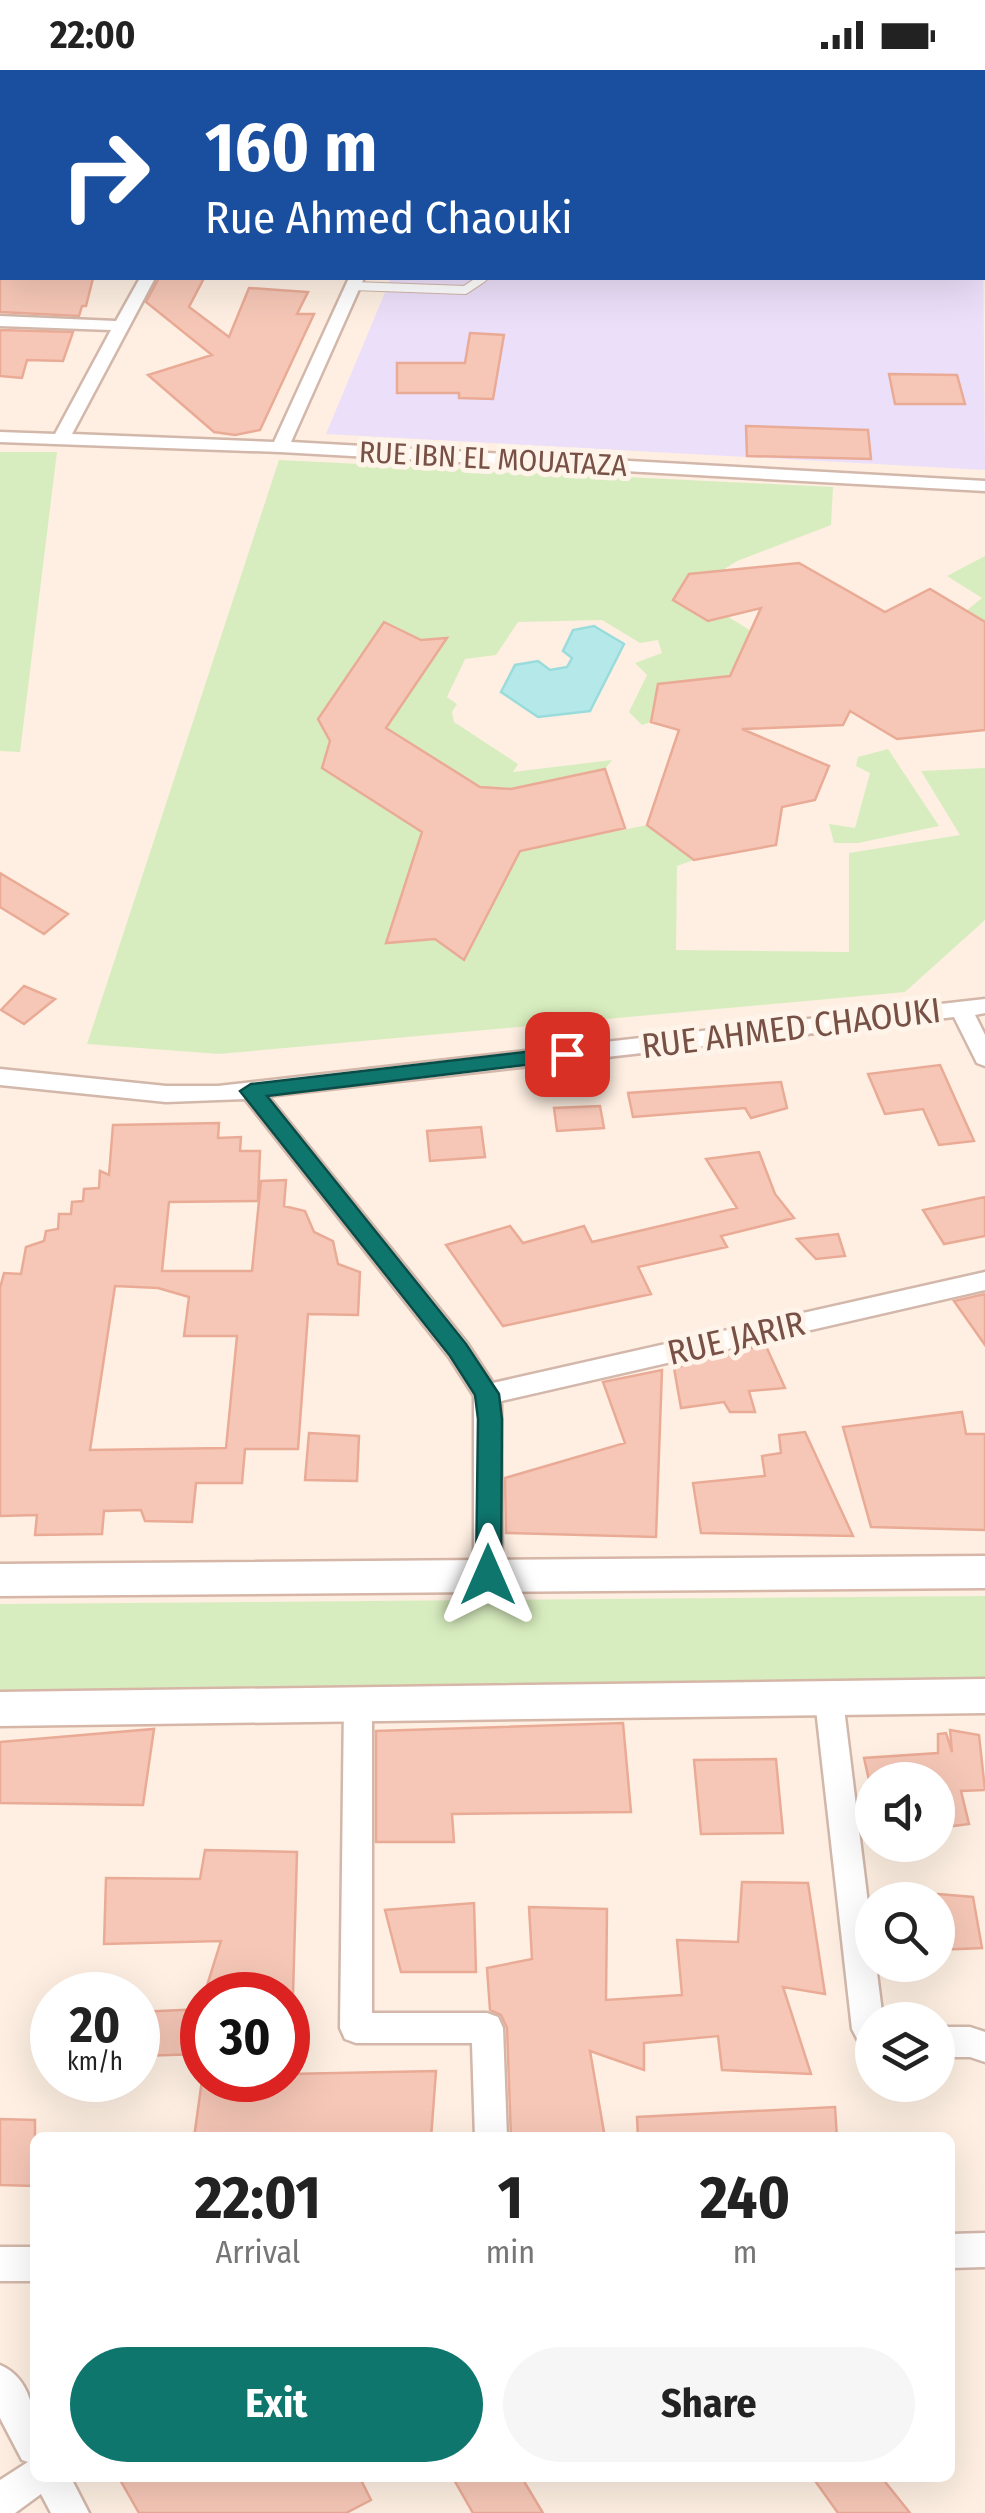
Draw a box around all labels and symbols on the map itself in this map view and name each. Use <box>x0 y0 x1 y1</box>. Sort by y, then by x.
street label: RUE IBN EL MOUATAZA <box>358 434 628 484</box>
street label: RUE AHMED CHAOUKI <box>639 989 943 1067</box>
pin <box>525 1012 610 1097</box>
street label: RUE JARIR <box>663 1302 809 1374</box>
position arrow <box>436 1523 540 1627</box>
speed limit sign: 30 <box>180 1972 310 2102</box>

